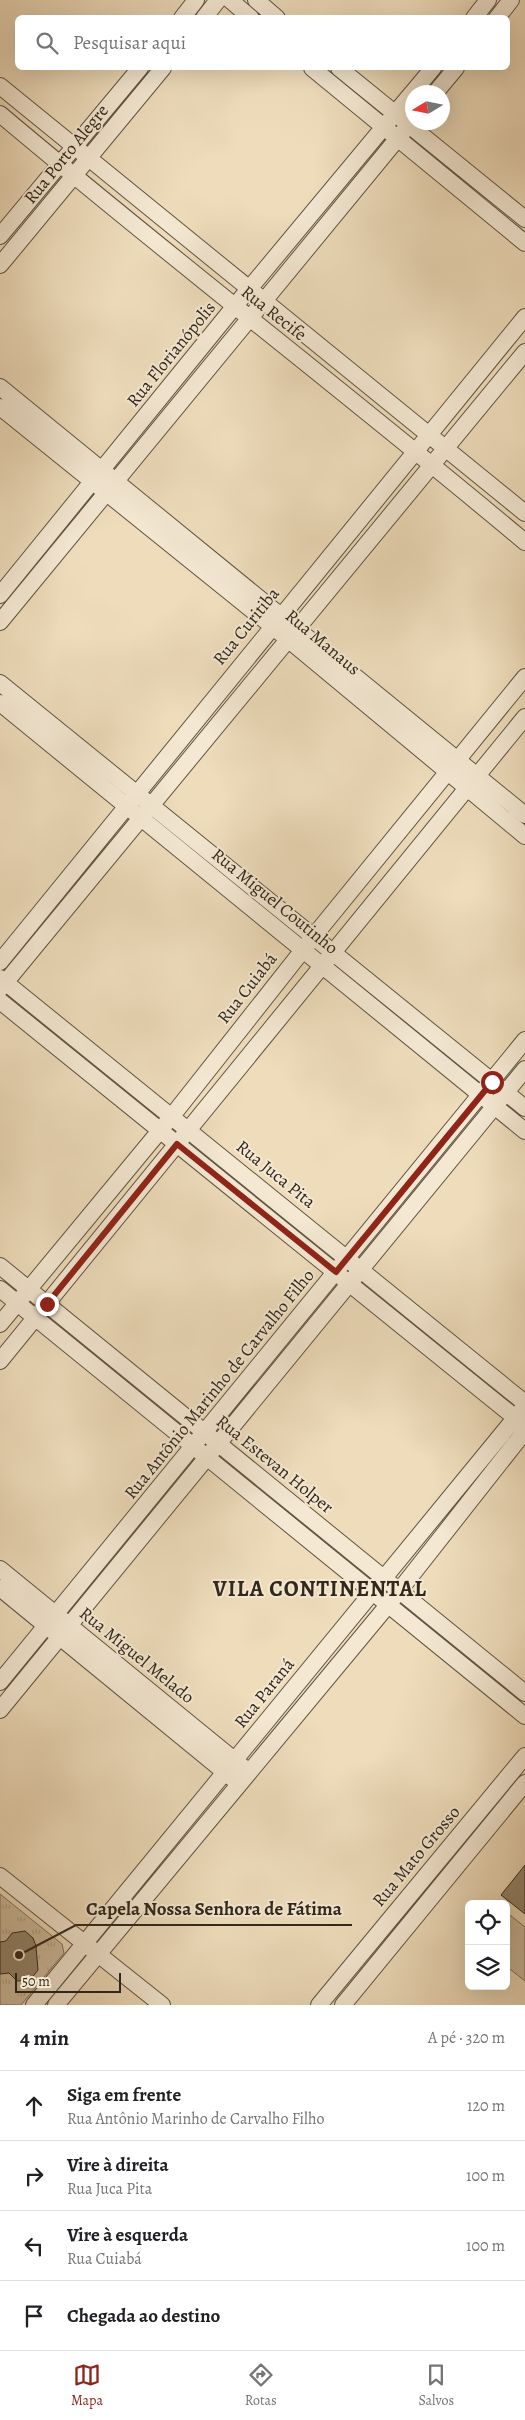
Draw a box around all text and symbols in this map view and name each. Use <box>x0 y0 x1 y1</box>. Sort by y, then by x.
search box <box>15 15 510 70</box>
icon: search <box>33 29 61 57</box>
text: Pesquisar aqui <box>73 30 186 56</box>
north arrow <box>405 85 450 130</box>
street label: Rua Porto Alegre <box>18 99 114 209</box>
street label: Rua Recife <box>236 280 312 346</box>
street label: Rua Florianópolis <box>121 296 221 412</box>
street label: Rua Curitiba <box>207 582 285 670</box>
street label: Rua Manaus <box>280 604 366 680</box>
street label: Rua Miguel Coutinho <box>207 843 343 959</box>
street label: Rua Cuiabá <box>212 947 283 1029</box>
route start <box>481 1071 504 1094</box>
street label: Rua Juca Pita <box>231 1135 321 1214</box>
street label: Rua Antônio Marinho de Carvalho Filho <box>119 1264 319 1504</box>
route end <box>36 1293 59 1316</box>
street label: Rua Estevan Holper <box>211 1409 339 1519</box>
district label: VILA CONTINENTAL <box>212 1574 427 1604</box>
street label: Rua Miguel Melado <box>74 1601 200 1709</box>
street label: Rua Paraná <box>228 1653 300 1733</box>
street label: Rua Mato Grosso <box>367 1800 465 1912</box>
callout: Capela Nossa Senhora de Fátima <box>76 1891 352 1925</box>
text: Capela Nossa Senhora de Fátima <box>86 1896 343 1922</box>
map controls <box>465 1900 510 1990</box>
button: locate <box>465 1900 510 1945</box>
button: layers <box>465 1945 510 1990</box>
scale bar <box>15 1970 121 1993</box>
text: 50 m <box>22 1972 50 1991</box>
text: 4 min <box>20 2024 69 2052</box>
text: A pé · 320 m <box>428 2027 505 2049</box>
text: Siga em frente <box>67 2082 181 2108</box>
icon: ahead <box>20 2092 48 2120</box>
text: 120 m <box>467 2095 505 2117</box>
text: Rua Antônio Marinho de Carvalho Filho <box>67 2108 324 2130</box>
text: Vire à direita <box>67 2152 169 2178</box>
icon: right <box>20 2162 48 2190</box>
text: 100 m <box>466 2165 505 2187</box>
text: Rua Juca Pita <box>67 2178 152 2200</box>
text: Vire à esquerda <box>67 2222 188 2248</box>
icon: left <box>20 2232 48 2260</box>
text: 100 m <box>466 2235 505 2257</box>
text: Rua Cuiabá <box>67 2248 142 2270</box>
icon: arrive <box>20 2302 48 2330</box>
text: Chegada ao destino <box>67 2303 220 2329</box>
tab: Mapa <box>71 2361 103 2410</box>
tab: Rotas <box>245 2361 277 2410</box>
tab: Salvos <box>418 2361 454 2410</box>

